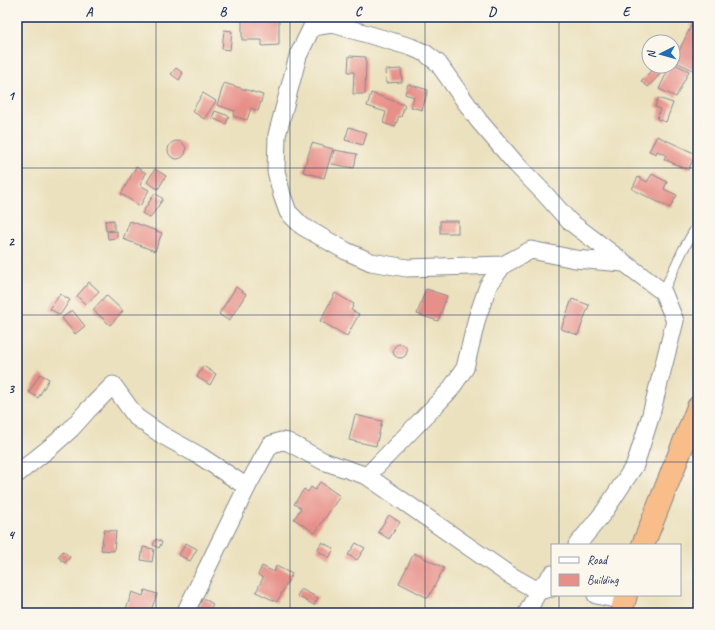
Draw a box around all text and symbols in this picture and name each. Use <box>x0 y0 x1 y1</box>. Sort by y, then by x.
text: A <box>86 4 94 20</box>
text: B <box>220 4 228 20</box>
text: C <box>355 4 363 20</box>
text: D <box>488 4 497 20</box>
text: E <box>623 4 632 20</box>
north arrow <box>641 34 681 74</box>
text: N <box>644 49 658 59</box>
text: 1 <box>8 88 16 104</box>
text: 2 <box>8 234 15 250</box>
text: 3 <box>8 381 15 397</box>
text: 4 <box>8 527 16 543</box>
legend <box>551 544 681 596</box>
text: Road <box>587 552 609 568</box>
text: Building <box>587 572 619 588</box>

